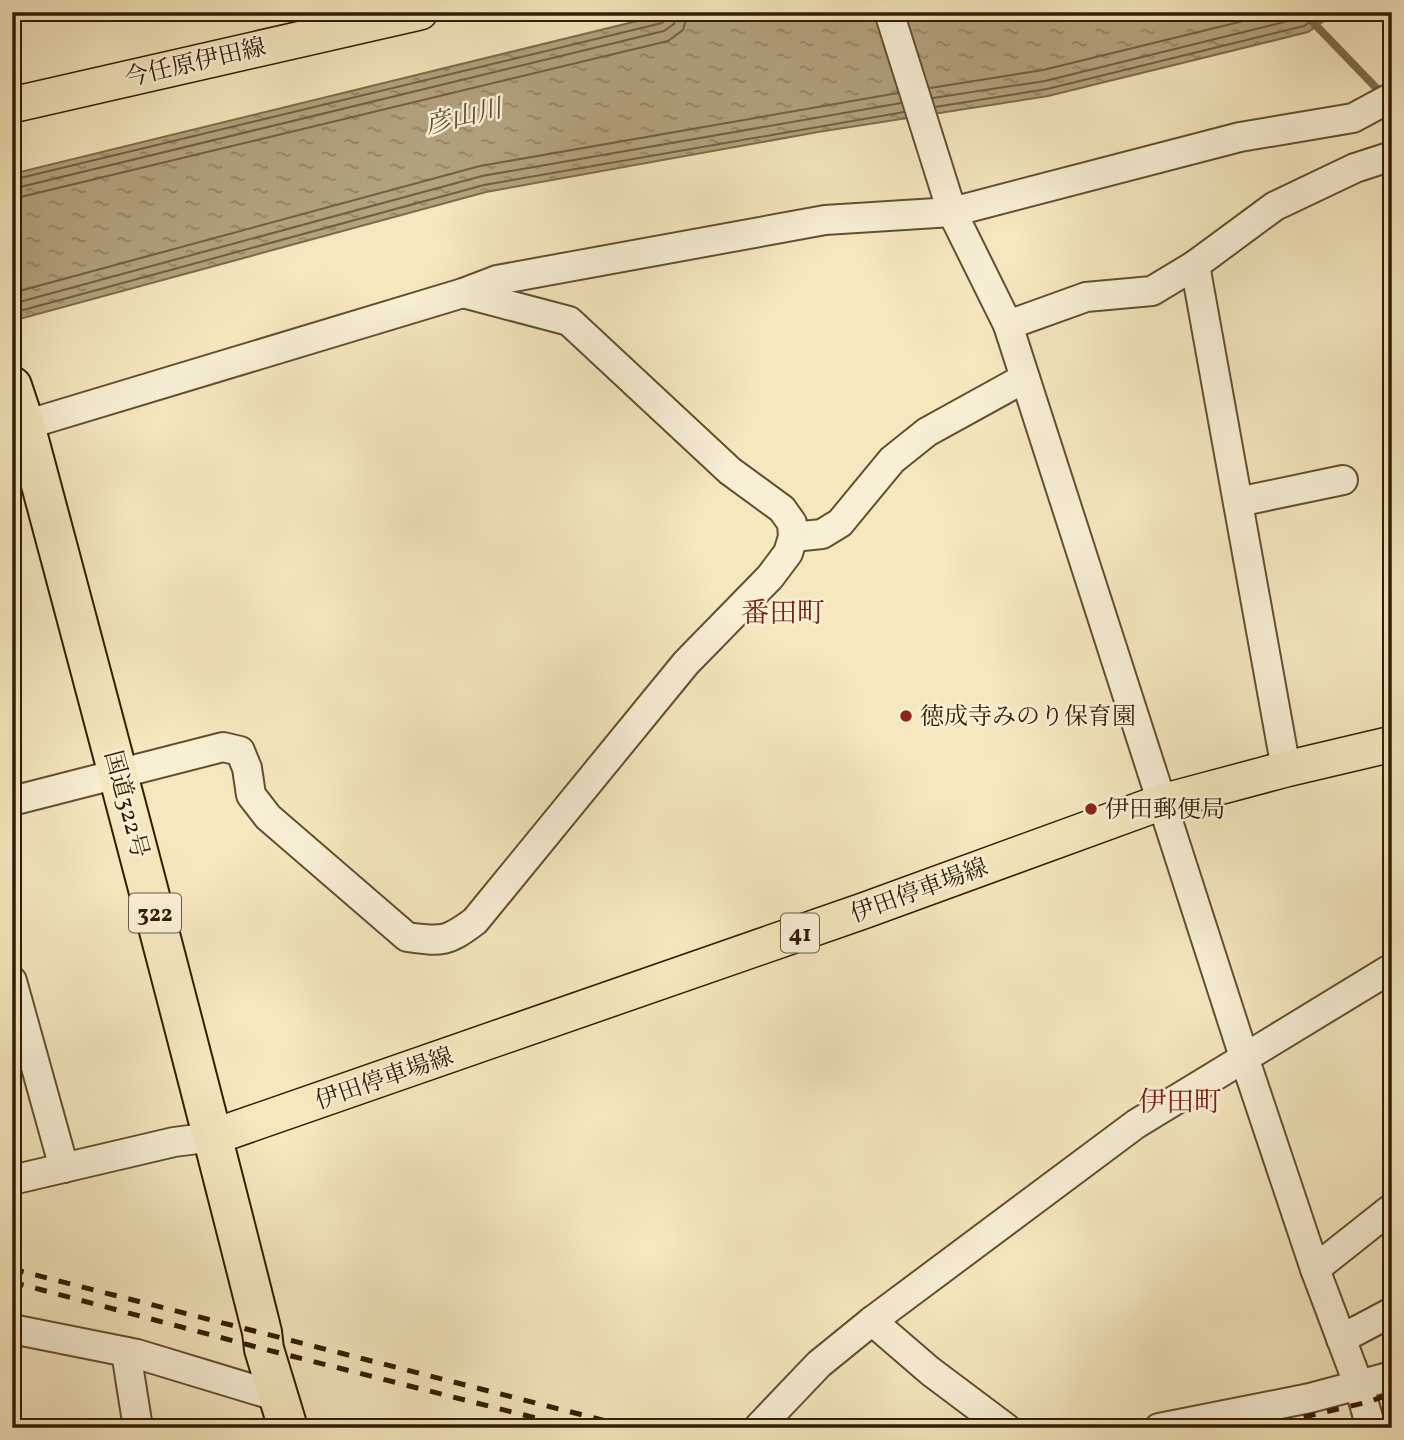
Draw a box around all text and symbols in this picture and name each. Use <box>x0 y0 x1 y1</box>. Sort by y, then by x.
street label: 今任原伊田線 <box>121 31 269 97</box>
water label: 彦山川 <box>421 91 508 144</box>
district label: 番田町 <box>741 595 825 634</box>
place label: 徳成寺みのり保育園 <box>920 701 1136 735</box>
marker: 徳成寺みのり保育園 <box>898 708 914 724</box>
street label: 国道322号 <box>94 747 156 862</box>
place label: 伊田郵便局 <box>1105 794 1225 828</box>
marker: 伊田郵便局 <box>1083 801 1099 817</box>
street label: 伊田停車場線 <box>846 851 993 932</box>
road number: 322 <box>129 893 181 932</box>
road number: 41 <box>781 914 819 952</box>
street label: 伊田停車場線 <box>311 1040 458 1119</box>
district label: 伊田町 <box>1138 1084 1222 1123</box>

